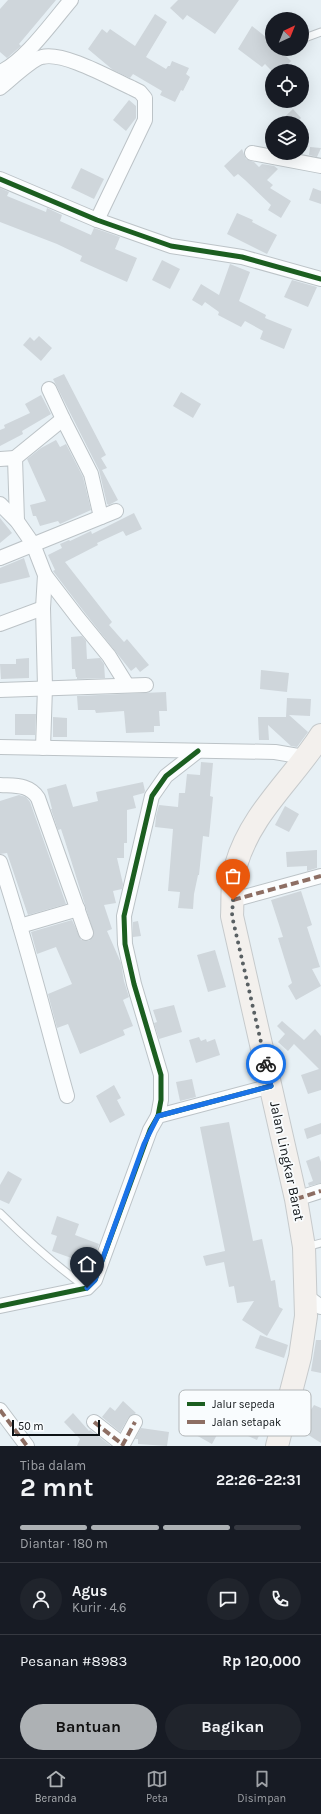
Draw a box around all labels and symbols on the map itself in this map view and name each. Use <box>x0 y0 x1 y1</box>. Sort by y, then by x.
north arrow <box>265 12 309 56</box>
pin <box>216 859 250 900</box>
courier <box>246 1044 286 1084</box>
street label: Jalan Lingkar Barat <box>266 1099 308 1223</box>
pin <box>70 1247 104 1288</box>
legend <box>179 1390 311 1436</box>
text: Jalur sepeda <box>212 1398 275 1411</box>
text: Jalan setapak <box>212 1416 281 1429</box>
scale bar <box>12 1418 100 1437</box>

